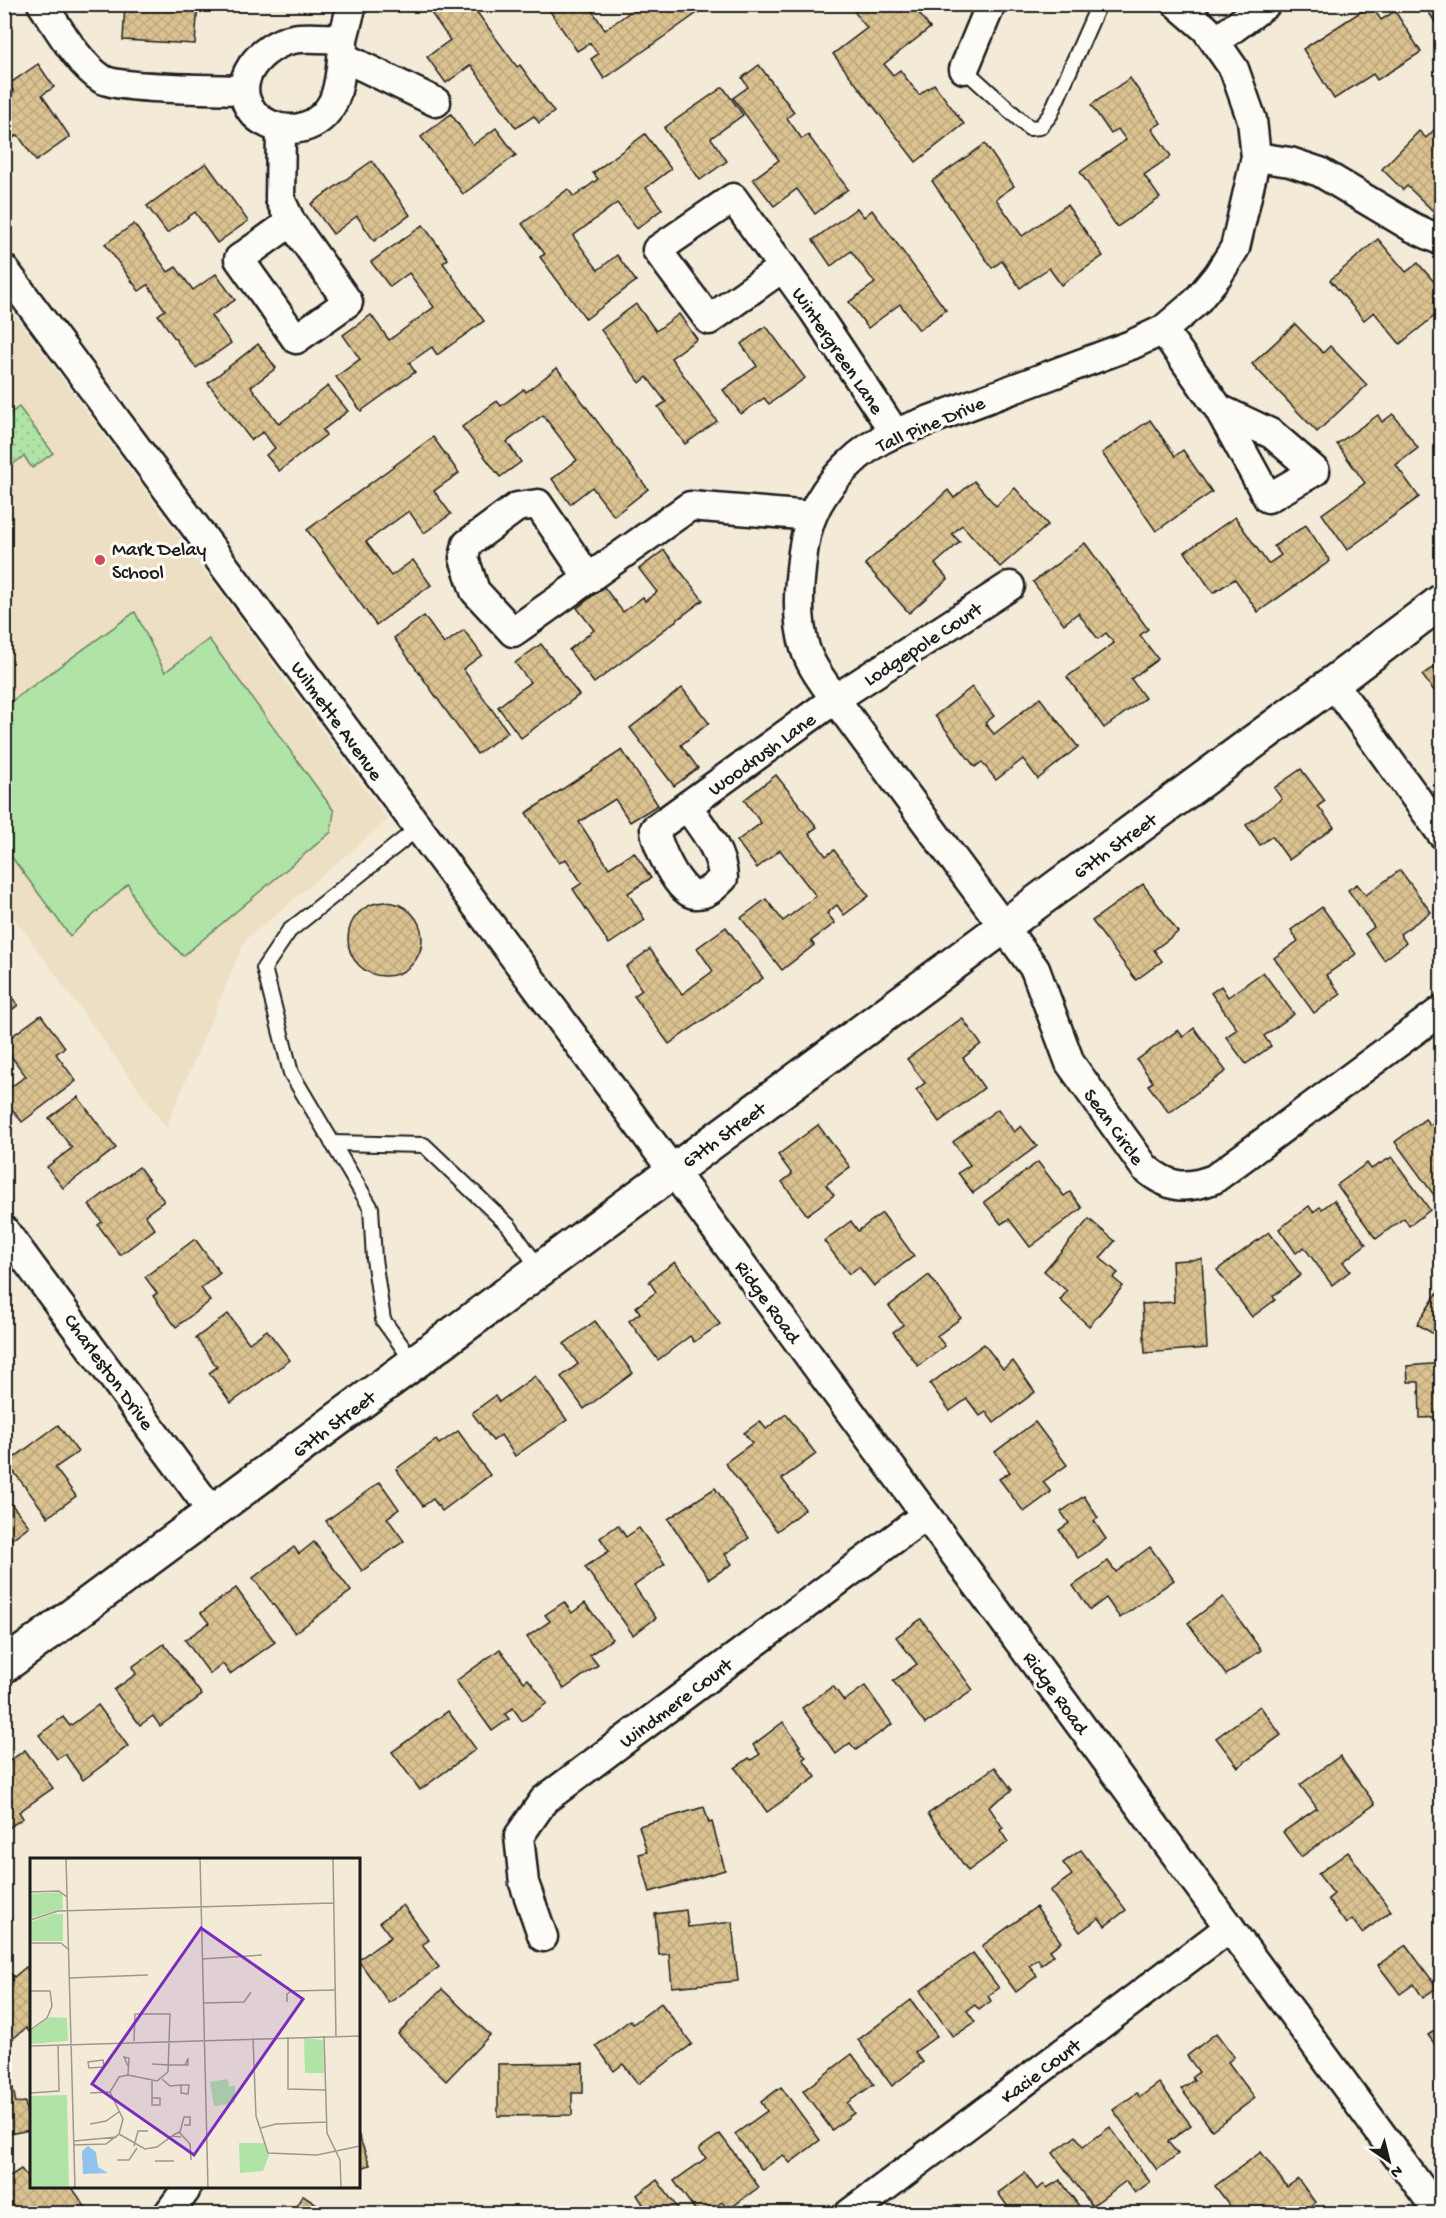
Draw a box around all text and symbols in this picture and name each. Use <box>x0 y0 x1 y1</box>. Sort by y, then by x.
street label: Wintergreen Lane <box>785 284 887 420</box>
street label: Tall Pine Drive <box>873 393 990 460</box>
place label: Mark Delay School <box>112 540 207 586</box>
marker: Mark Delay School <box>93 553 107 567</box>
street label: Lodgepole Court <box>860 598 989 693</box>
street label: Wilmette Avenue <box>284 658 387 787</box>
street label: Woodrush Lane <box>705 709 822 802</box>
street label: 67th Street <box>1070 809 1164 886</box>
street label: Sean Circle <box>1077 1085 1148 1171</box>
street label: 67th Street <box>679 1098 773 1175</box>
street label: Ridge Road <box>728 1257 805 1351</box>
street label: Charleston Drive <box>57 1310 157 1436</box>
street label: 67th Street <box>289 1386 382 1464</box>
street label: Ridge Road <box>1016 1648 1093 1742</box>
street label: Windmere Court <box>616 1654 739 1755</box>
inset map <box>30 1858 360 2188</box>
street label: Kacie Court <box>998 2034 1088 2110</box>
north arrow <box>1359 2131 1419 2191</box>
text: N <box>1385 2160 1405 2182</box>

